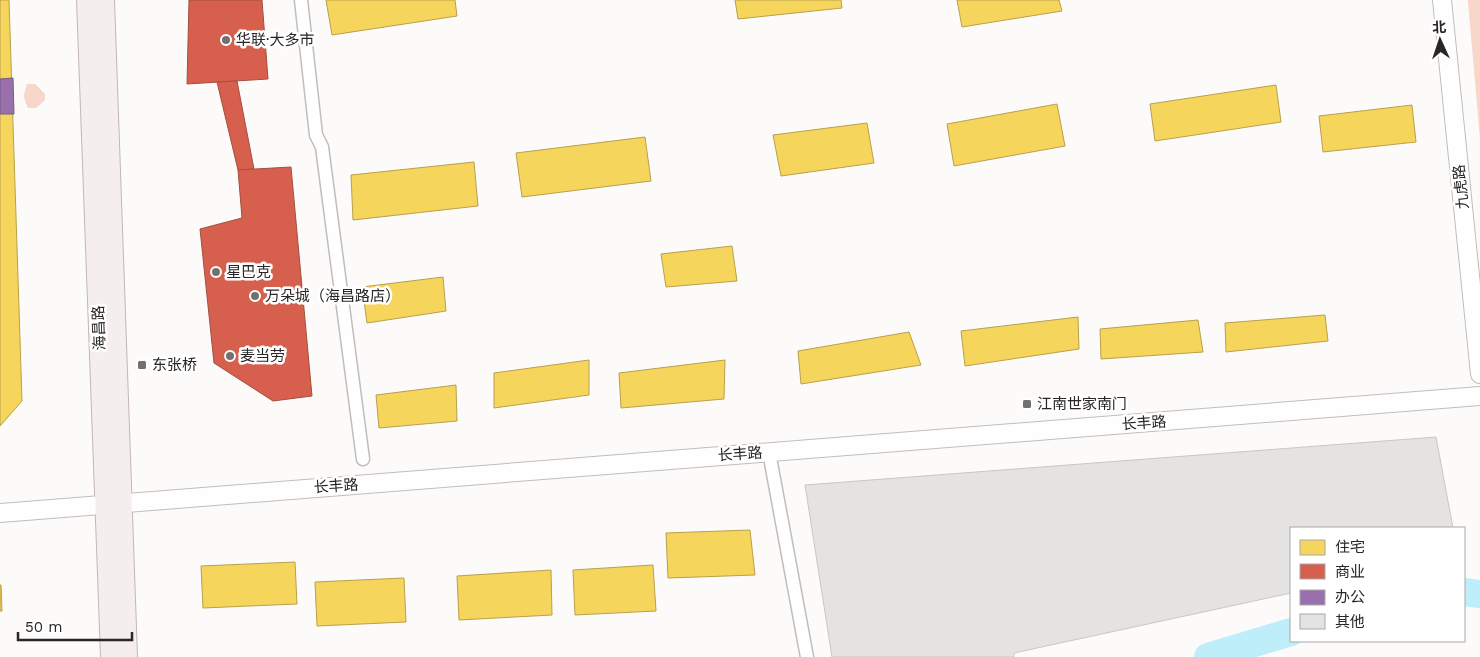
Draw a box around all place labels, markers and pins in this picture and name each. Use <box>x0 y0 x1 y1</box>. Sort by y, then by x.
place label: 华联·大多市 <box>236 31 314 49</box>
marker: 华联·大多市 <box>220 34 232 46</box>
place label: 星巴克 <box>226 263 271 281</box>
marker: 星巴克 <box>210 266 222 278</box>
place label: 万朵城（海昌路店） <box>265 287 400 305</box>
marker: 万朵城（海昌路店） <box>249 290 261 302</box>
place label: 麦当劳 <box>240 347 285 365</box>
marker: 麦当劳 <box>224 350 236 362</box>
place label: 东张桥 <box>152 356 197 374</box>
marker: 东张桥 <box>136 359 148 371</box>
place label: 江南世家南门 <box>1037 395 1127 413</box>
marker: 江南世家南门 <box>1021 398 1033 410</box>

